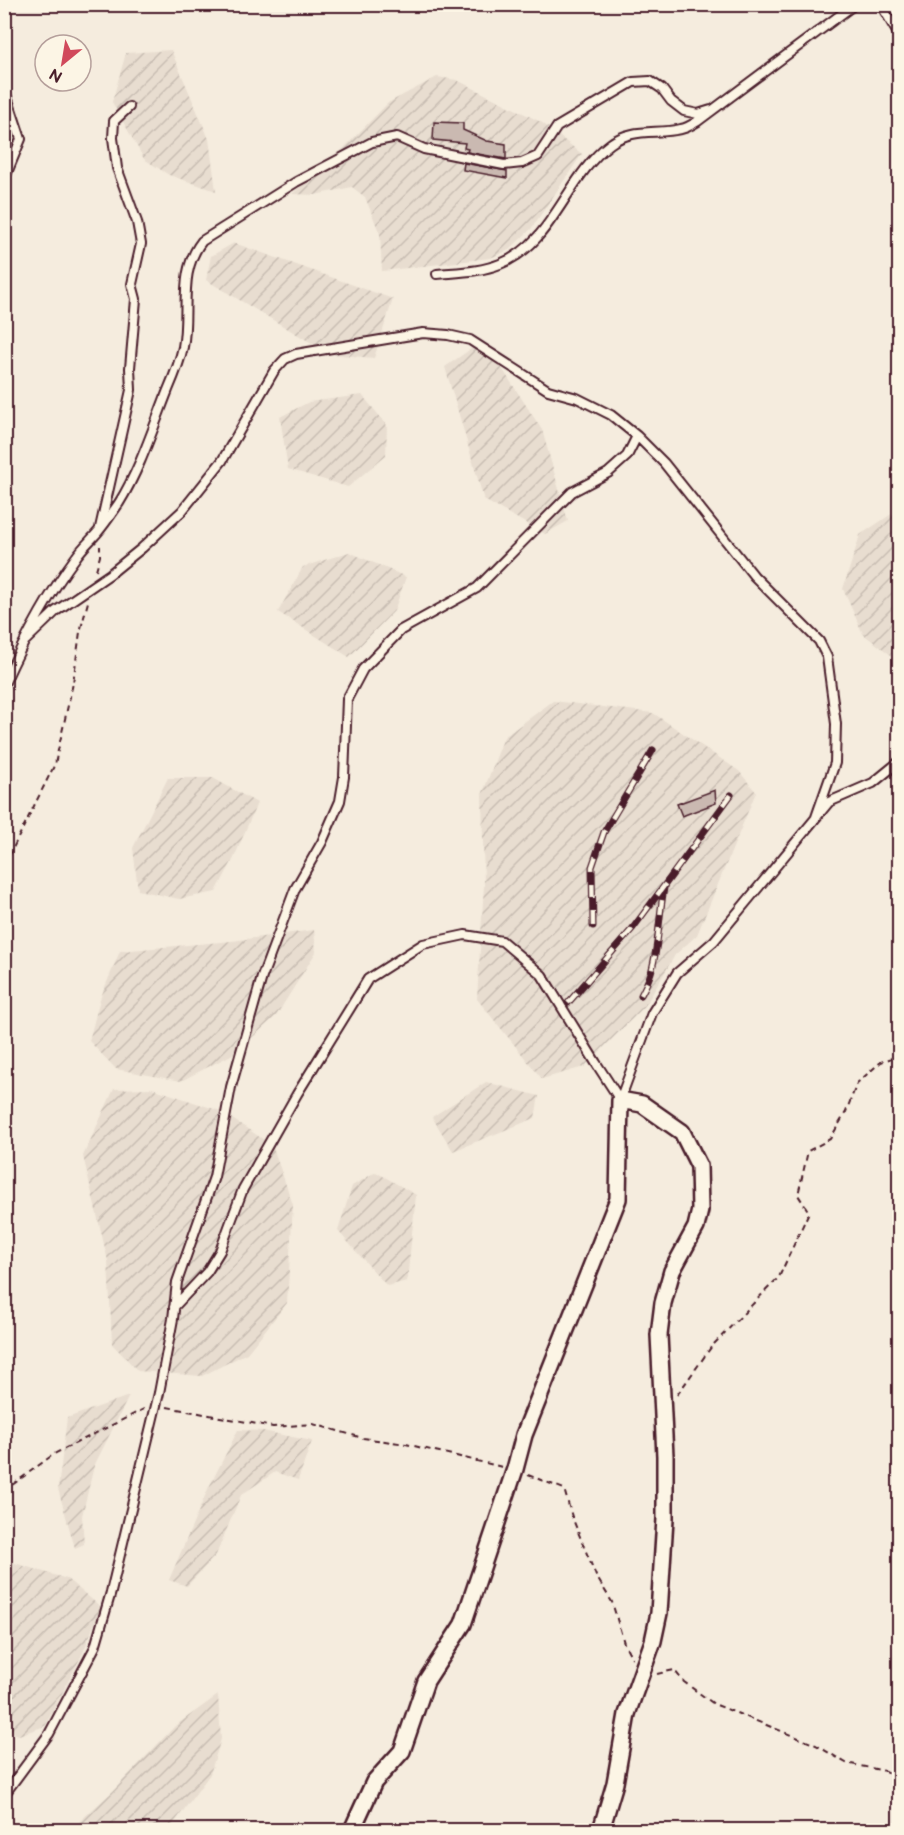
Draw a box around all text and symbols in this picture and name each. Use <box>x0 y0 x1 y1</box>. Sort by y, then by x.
north arrow <box>33 33 93 93</box>
text: N <box>46 63 66 86</box>

